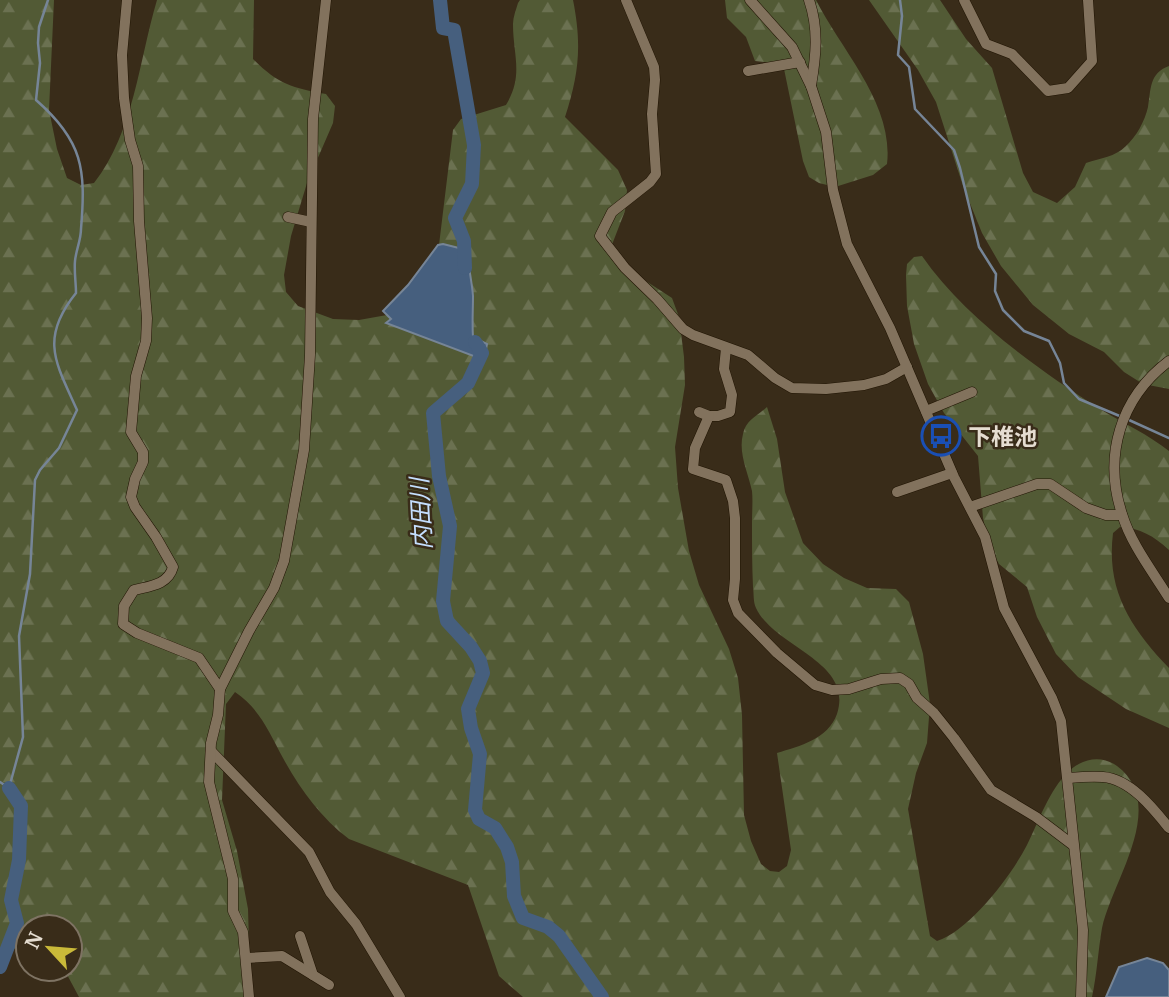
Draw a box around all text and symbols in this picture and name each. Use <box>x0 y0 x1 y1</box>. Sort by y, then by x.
bus stop icon: 下椎池 <box>920 415 962 457</box>
place label: 下椎池 <box>968 422 1037 451</box>
water label: 内田川 <box>403 474 438 551</box>
north arrow <box>14 913 84 983</box>
text: N <box>20 929 48 953</box>

